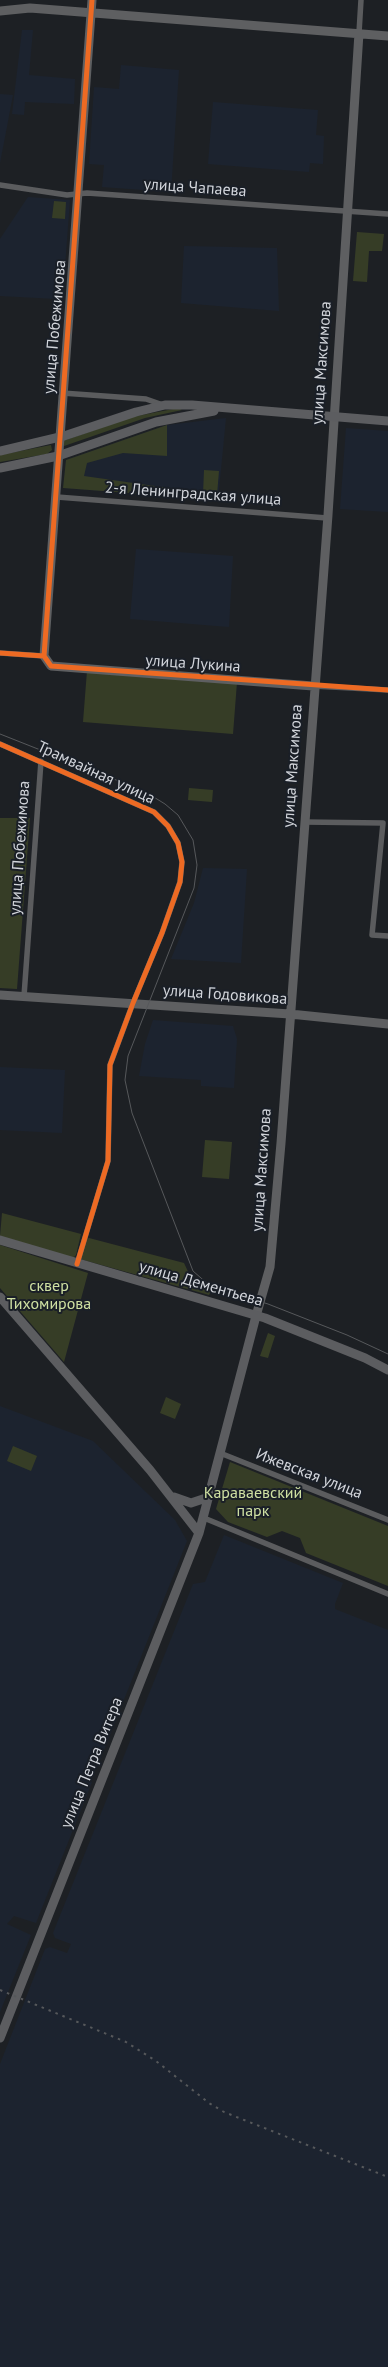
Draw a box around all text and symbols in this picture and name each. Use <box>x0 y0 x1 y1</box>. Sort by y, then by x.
street label: улица Чапаева <box>143 175 247 201</box>
street label: улица Побежимова <box>40 259 70 395</box>
street label: улица Максимова <box>308 301 336 425</box>
street label: 2-я Ленинградская улица <box>104 478 282 510</box>
street label: улица Лукина <box>145 651 241 677</box>
street label: улица Максимова <box>279 704 307 828</box>
street label: Трамвайная улица <box>34 737 158 809</box>
street label: улица Побежимова <box>6 780 34 916</box>
street label: улица Годовикова <box>162 981 288 1009</box>
street label: улица Максимова <box>248 1108 276 1232</box>
street label: улица Дементьева <box>137 1257 265 1311</box>
park label: сквер Тихомирова <box>7 1276 91 1314</box>
street label: Ижевская улица <box>253 1445 365 1503</box>
park label: Караваевский парк <box>204 1483 302 1521</box>
street label: улица Петра Витера <box>57 1695 127 1831</box>

